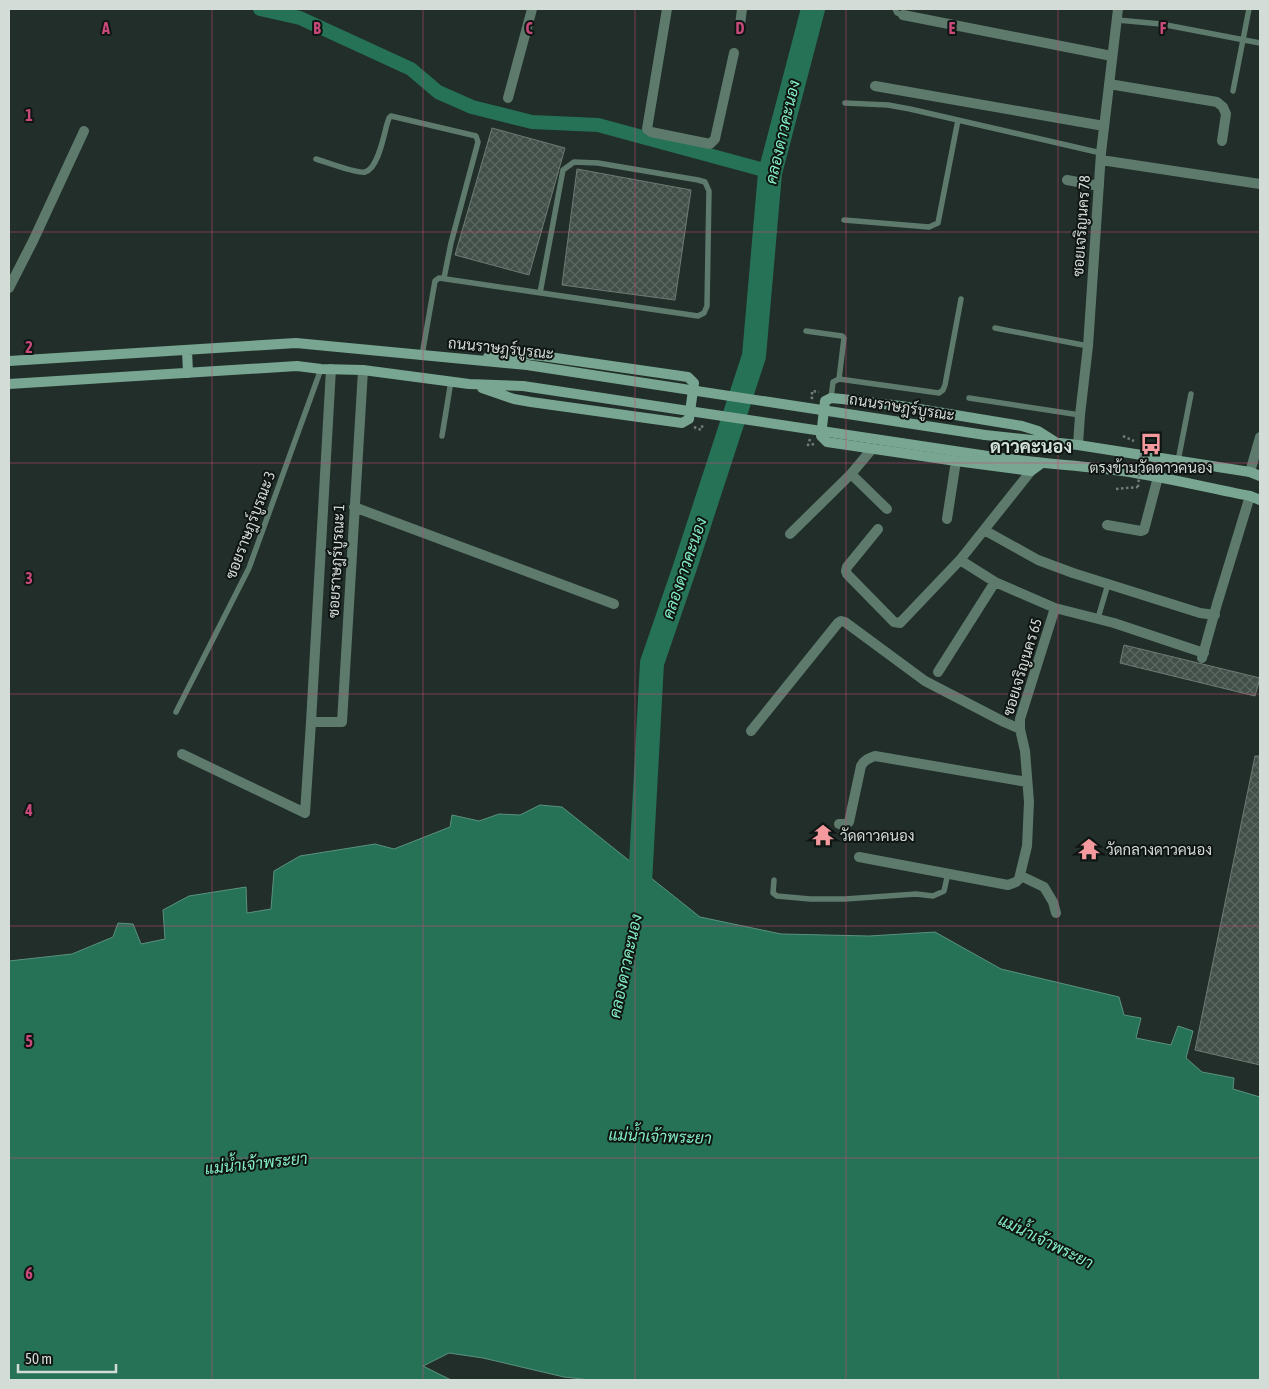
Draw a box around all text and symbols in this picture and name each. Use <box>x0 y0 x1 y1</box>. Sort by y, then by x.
text: A <box>101 19 110 37</box>
text: B <box>313 19 321 37</box>
text: C <box>525 19 533 37</box>
text: D <box>736 19 745 37</box>
text: E <box>949 19 956 37</box>
text: F <box>1160 19 1167 37</box>
water label: คลองดาวคะนอง <box>761 78 803 186</box>
text: 1 <box>25 106 33 124</box>
street label: ซอยเจริญนคร 78 <box>1069 175 1094 277</box>
street label: ถนนราษฎร์บูรณะ <box>447 333 555 364</box>
text: 2 <box>25 338 33 356</box>
street label: ถนนราษฎร์บูรณะ <box>848 389 956 426</box>
bus stop icon: ตรงข้ามวัดดาวคนอง <box>1138 431 1164 457</box>
district label: ดาวคะนอง <box>990 436 1072 457</box>
place label: ตรงข้ามวัดดาวคนอง <box>1089 458 1213 476</box>
street label: ซอยราษฎร์บูรณะ 3 <box>221 468 280 582</box>
street label: ซอยราษฎร์บูรณะ 1 <box>324 503 349 619</box>
water label: คลองดาวคะนอง <box>658 515 710 621</box>
text: 3 <box>25 569 33 587</box>
street label: ซอยเจริญนคร 65 <box>999 616 1046 718</box>
text: 4 <box>24 801 33 819</box>
temple icon: วัดดาวคนอง <box>810 822 836 848</box>
place label: วัดดาวคนอง <box>840 827 915 844</box>
temple icon: วัดกลางดาวคนอง <box>1076 836 1102 862</box>
place label: วัดกลางดาวคนอง <box>1106 841 1212 858</box>
water label: คลองดาวคะนอง <box>605 912 645 1020</box>
text: 5 <box>25 1032 33 1050</box>
water label: แม่น้ำเจ้าพระยา <box>608 1120 712 1147</box>
water label: แม่น้ำเจ้าพระยา <box>203 1144 309 1177</box>
water label: แม่น้ำเจ้าพระยา <box>996 1206 1099 1272</box>
text: 6 <box>25 1264 33 1282</box>
scale bar <box>18 1342 115 1374</box>
text: 50 m <box>25 1350 52 1367</box>

